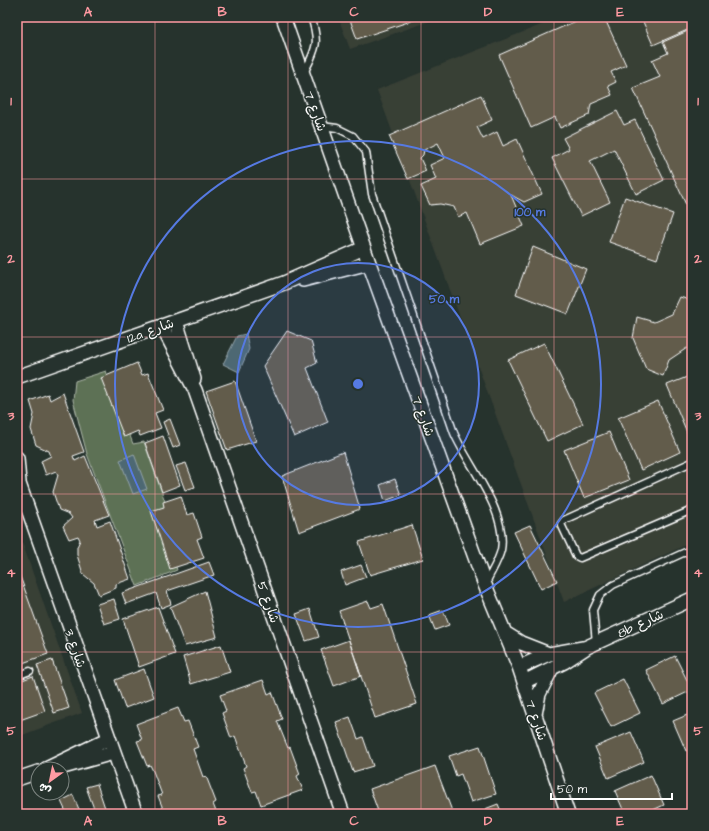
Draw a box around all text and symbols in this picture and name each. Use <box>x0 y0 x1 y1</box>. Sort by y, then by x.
text: A <box>84 3 93 21</box>
text: B <box>217 3 227 21</box>
text: C <box>349 3 359 21</box>
text: D <box>484 3 493 21</box>
text: E <box>616 3 624 21</box>
street label: شارع 7 <box>300 89 331 134</box>
text: 1 <box>10 92 12 110</box>
text: 1 <box>697 92 699 110</box>
text: 100 m <box>515 204 546 221</box>
text: 2 <box>6 250 15 268</box>
text: 2 <box>693 250 702 268</box>
text: 50 m <box>429 291 460 308</box>
street label: 12a شارع <box>124 314 176 348</box>
centre of rings <box>351 377 365 391</box>
street label: شارع 7 <box>408 394 439 439</box>
text: 3 <box>7 407 15 425</box>
text: 3 <box>694 407 702 425</box>
text: 4 <box>7 564 16 582</box>
text: 4 <box>694 564 703 582</box>
street label: شارع 5 <box>253 579 283 625</box>
street label: 8b شارع <box>614 605 666 642</box>
street label: شارع 3 <box>60 626 90 670</box>
street label: شارع 7 <box>521 698 551 743</box>
text: 5 <box>6 722 16 740</box>
text: 5 <box>693 722 703 740</box>
north arrow <box>30 761 70 801</box>
scale bar <box>551 775 672 801</box>
text: ش <box>36 779 54 799</box>
text: 50 m <box>557 781 588 798</box>
text: A <box>84 812 93 830</box>
text: B <box>217 812 227 830</box>
text: C <box>349 812 359 830</box>
text: D <box>484 812 493 830</box>
text: E <box>616 812 624 830</box>

